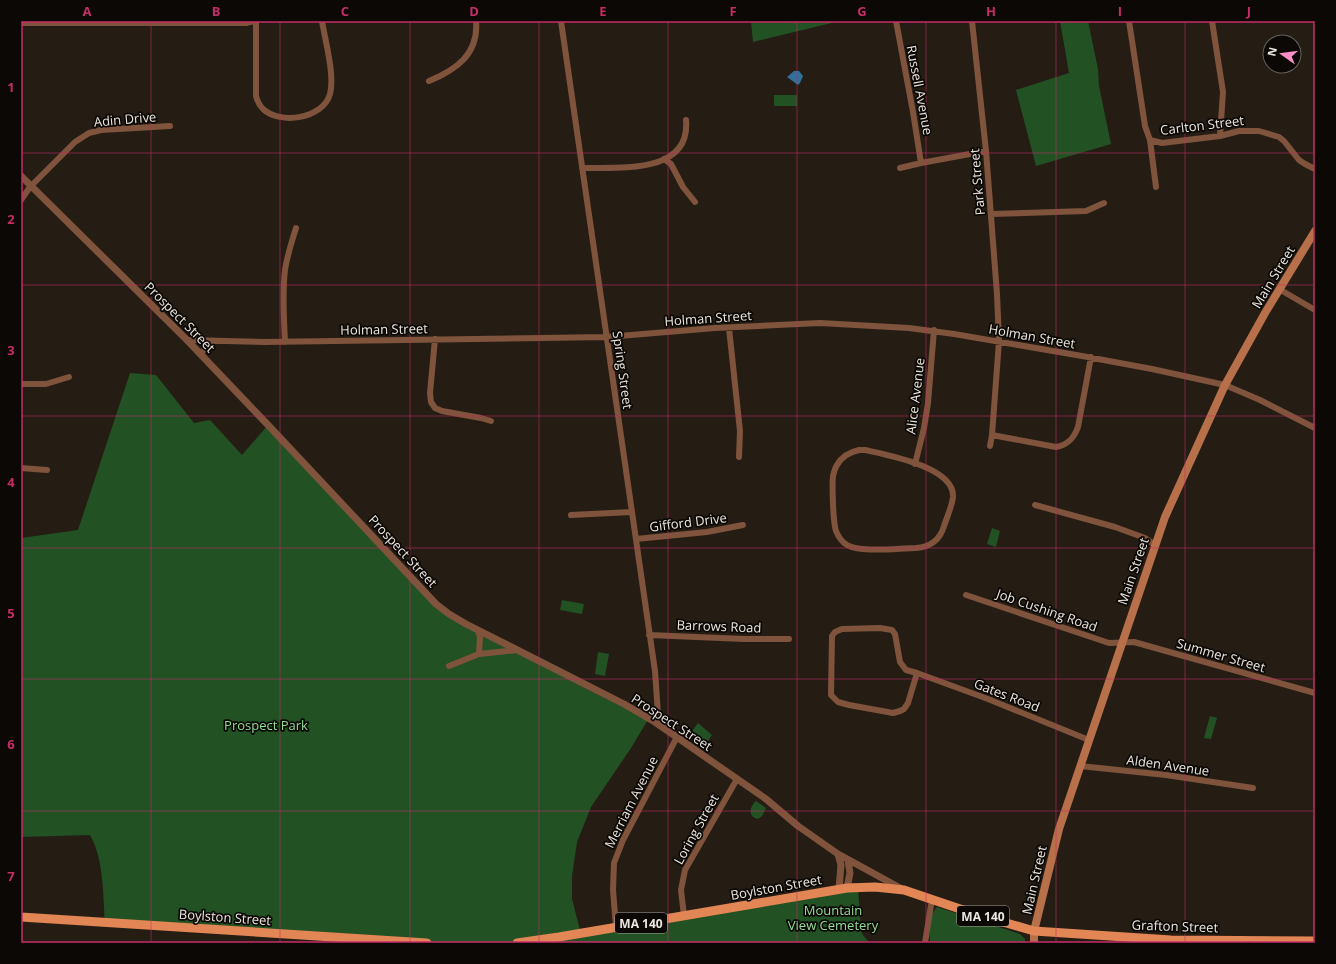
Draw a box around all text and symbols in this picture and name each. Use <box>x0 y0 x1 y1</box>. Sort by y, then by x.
text: A <box>83 2 92 20</box>
text: B <box>212 2 221 20</box>
text: C <box>341 2 349 20</box>
text: D <box>469 2 479 20</box>
text: E <box>599 2 607 20</box>
text: F <box>729 2 737 20</box>
text: G <box>857 2 867 20</box>
text: H <box>986 2 996 20</box>
text: I <box>1118 2 1122 20</box>
text: J <box>1246 2 1251 20</box>
north arrow <box>1262 34 1302 74</box>
street label: Russell Avenue <box>902 44 938 136</box>
text: N <box>1263 45 1280 58</box>
text: 1 <box>7 78 15 96</box>
street label: Adin Drive <box>93 107 157 131</box>
street label: Carlton Street <box>1159 111 1245 139</box>
street label: Park Street <box>965 148 989 216</box>
text: 2 <box>7 210 15 228</box>
street label: Main Street <box>1247 242 1299 312</box>
street label: Prospect Street <box>141 278 219 356</box>
street label: Holman Street <box>664 306 753 330</box>
street label: Holman Street <box>340 319 428 339</box>
street label: Holman Street <box>987 320 1077 353</box>
street label: Spring Street <box>609 330 637 410</box>
text: 3 <box>7 341 15 359</box>
street label: Alice Avenue <box>901 357 929 435</box>
text: 4 <box>7 473 15 491</box>
street label: Gifford Drive <box>648 508 728 536</box>
street label: Prospect Street <box>365 511 442 591</box>
street label: Main Street <box>1113 535 1153 607</box>
street label: Job Cushing Road <box>992 584 1100 636</box>
text: 5 <box>7 604 15 622</box>
street label: Barrows Road <box>676 616 762 636</box>
street label: Summer Street <box>1175 634 1268 676</box>
street label: Gates Road <box>971 674 1043 716</box>
street label: Prospect Street <box>628 689 716 755</box>
park label: Prospect Park <box>224 716 308 734</box>
text: 6 <box>7 735 15 753</box>
street label: Alden Avenue <box>1125 750 1211 780</box>
street label: Merriam Avenue <box>600 753 662 851</box>
street label: Loring Street <box>669 790 723 867</box>
street label: Main Street <box>1017 844 1051 916</box>
text: 7 <box>7 867 15 885</box>
street label: Boylston Street <box>729 870 823 904</box>
park label: Mountain View Cemetery <box>788 901 879 934</box>
street label: Boylston Street <box>178 905 272 929</box>
road number: MA 140 <box>957 906 1009 926</box>
road number: MA 140 <box>615 913 667 933</box>
street label: Grafton Street <box>1131 915 1219 937</box>

